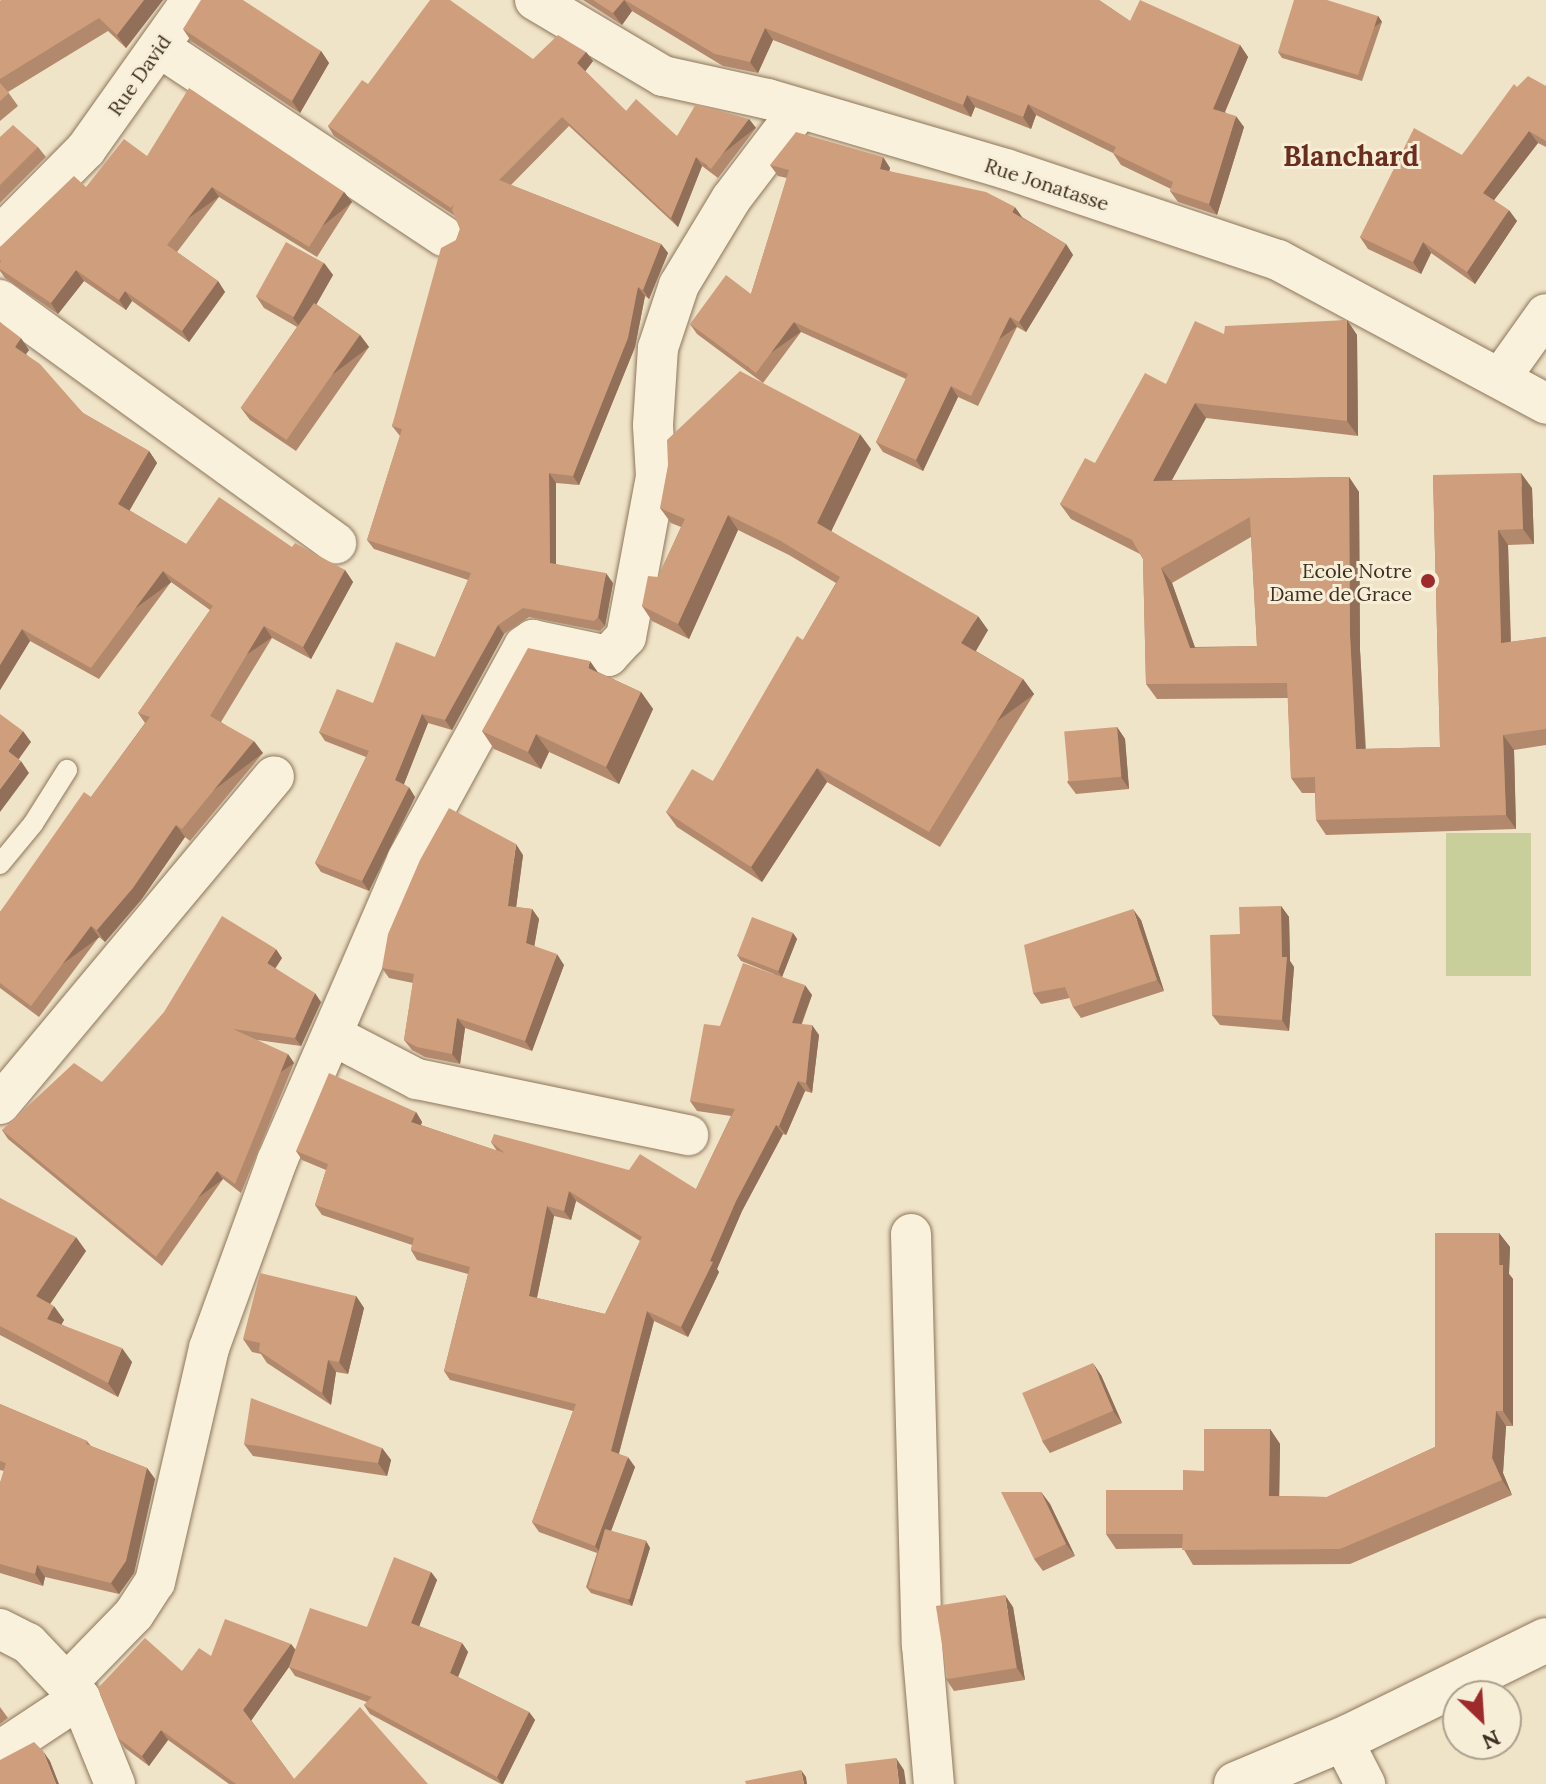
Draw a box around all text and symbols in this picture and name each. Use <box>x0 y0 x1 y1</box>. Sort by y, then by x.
street label: Rue David <box>102 30 176 120</box>
district label: Blanchard <box>1283 139 1419 173</box>
street label: Rue Jonatasse <box>982 153 1112 215</box>
place label: Ecole Notre Dame de Grace <box>1269 558 1412 605</box>
marker: Ecole Notre Dame de Grace <box>1419 572 1437 590</box>
north arrow <box>1442 1680 1522 1760</box>
text: N <box>1478 1724 1505 1756</box>

